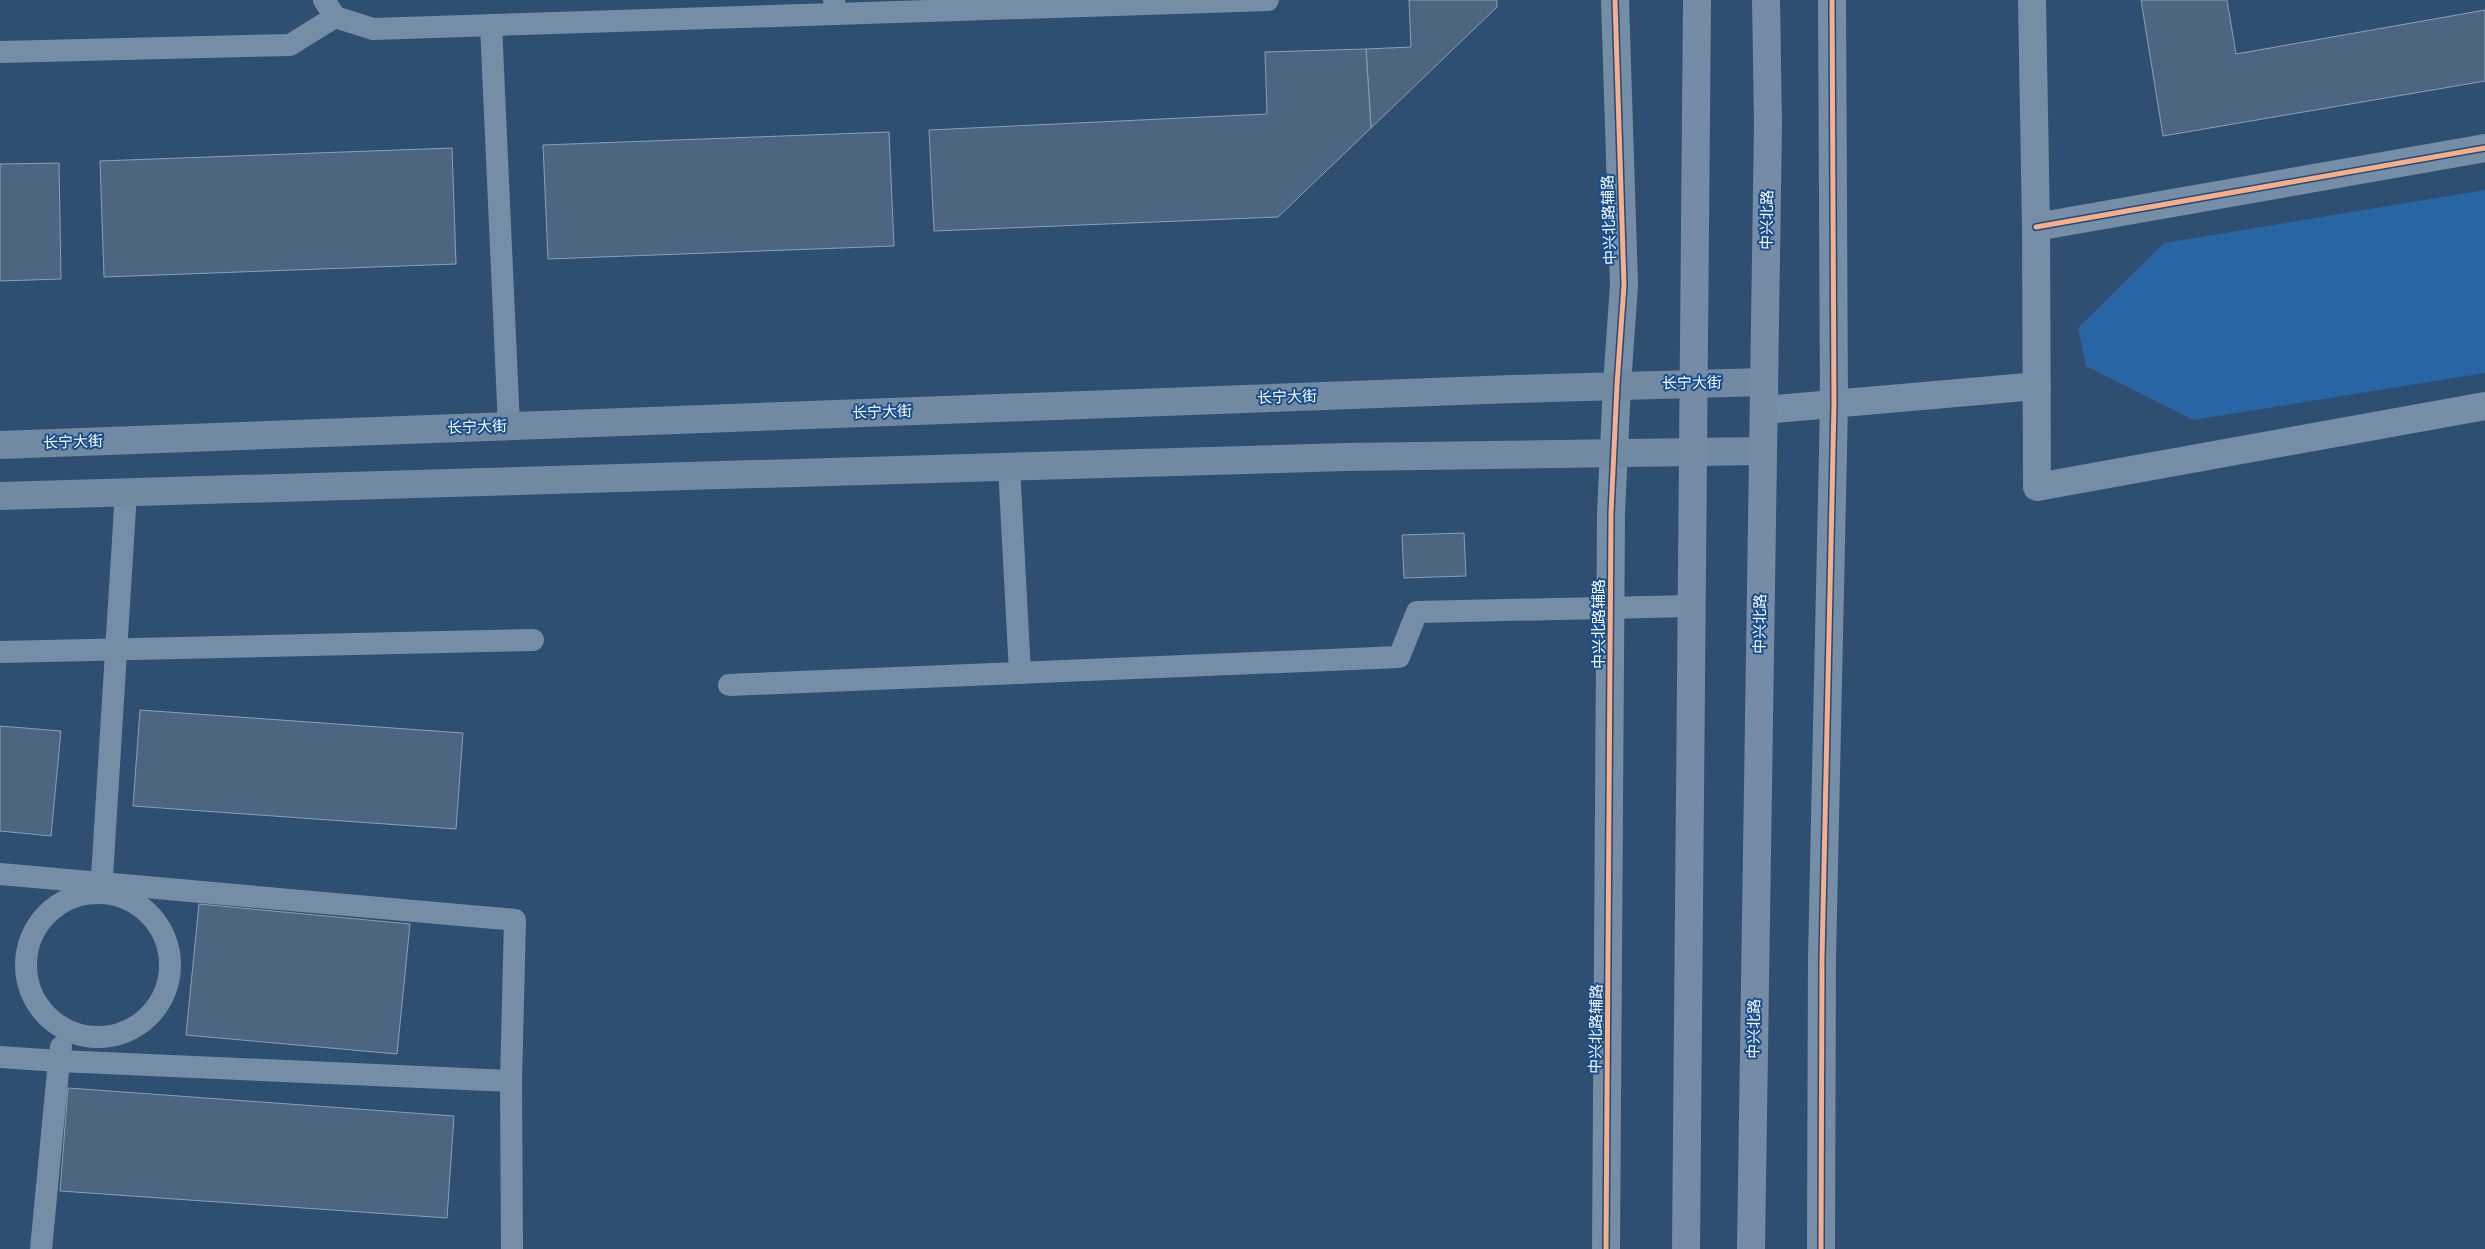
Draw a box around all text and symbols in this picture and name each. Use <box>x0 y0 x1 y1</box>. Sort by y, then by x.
street label: 中兴北路辅路 <box>1596 175 1621 265</box>
street label: 中兴北路 <box>1755 190 1778 250</box>
street label: 长宁大街 <box>1662 371 1722 394</box>
street label: 长宁大街 <box>1257 385 1317 408</box>
street label: 长宁大街 <box>852 400 912 423</box>
street label: 长宁大街 <box>447 415 507 438</box>
street label: 长宁大街 <box>43 430 103 453</box>
street label: 中兴北路辅路 <box>1588 579 1609 669</box>
street label: 中兴北路 <box>1748 594 1771 654</box>
street label: 中兴北路辅路 <box>1584 984 1607 1074</box>
street label: 中兴北路 <box>1742 999 1765 1059</box>

